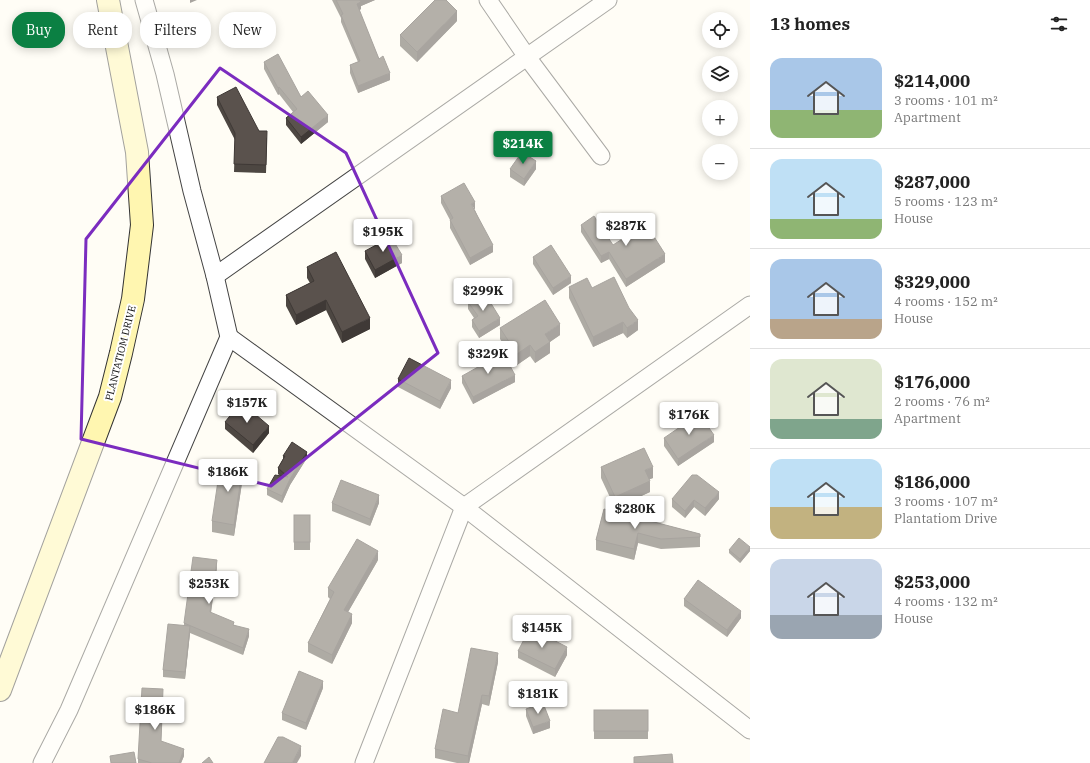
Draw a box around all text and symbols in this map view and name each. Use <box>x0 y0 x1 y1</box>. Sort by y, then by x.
chip: Buy <box>12 12 65 48</box>
chip: Rent <box>73 12 132 48</box>
chip: Filters <box>140 12 211 48</box>
chip: New <box>219 12 276 48</box>
map controls <box>702 12 738 180</box>
button: locate <box>702 12 738 48</box>
text: 13 homes <box>770 13 850 35</box>
icon: filters <box>1048 13 1070 35</box>
button: layers <box>702 56 738 92</box>
text: $214,000 <box>894 70 970 92</box>
icon: home <box>802 74 850 122</box>
text: 3 rooms · 101 m² <box>894 92 998 109</box>
button: + <box>702 100 738 136</box>
text: Apartment <box>894 109 961 126</box>
pin: $214K <box>495 131 551 165</box>
text: $214K <box>502 135 544 152</box>
button: − <box>702 144 738 180</box>
text: $287,000 <box>894 171 970 193</box>
icon: home <box>802 175 850 223</box>
text: 5 rooms · 123 m² <box>894 193 998 210</box>
text: House <box>894 210 933 227</box>
pin: $287K <box>598 213 654 247</box>
text: $287K <box>605 217 647 234</box>
pin: $195K <box>355 219 411 253</box>
text: $195K <box>362 223 404 240</box>
text: $329,000 <box>894 271 970 293</box>
icon: home <box>802 275 850 323</box>
pin: $299K <box>455 278 511 312</box>
text: $299K <box>462 282 504 299</box>
text: 4 rooms · 152 m² <box>894 293 998 310</box>
street label: PLANTATIOM DRIVE <box>102 304 139 402</box>
text: House <box>894 310 933 327</box>
pin: $329K <box>460 341 516 375</box>
text: $329K <box>467 345 509 362</box>
text: $176,000 <box>894 371 970 393</box>
icon: home <box>802 375 850 423</box>
pin: $157K <box>219 390 275 424</box>
text: 2 rooms · 76 m² <box>894 393 990 410</box>
text: $157K <box>226 394 268 411</box>
pin: $176K <box>661 402 717 436</box>
text: $176K <box>668 406 710 423</box>
text: Apartment <box>894 410 961 427</box>
pin: $186K <box>200 459 256 493</box>
text: $186K <box>207 463 249 480</box>
text: $186,000 <box>894 471 970 493</box>
icon: home <box>802 475 850 523</box>
text: 3 rooms · 107 m² <box>894 493 998 510</box>
pin: $280K <box>607 496 663 530</box>
text: $280K <box>614 500 656 517</box>
text: Plantatiom Drive <box>894 510 997 527</box>
pin: $253K <box>181 571 237 605</box>
text: $253,000 <box>894 571 970 593</box>
text: $253K <box>188 575 230 592</box>
icon: home <box>802 575 850 623</box>
text: 4 rooms · 132 m² <box>894 593 998 610</box>
text: House <box>894 610 933 627</box>
pin: $145K <box>514 615 570 649</box>
text: $145K <box>521 619 563 636</box>
pin: $181K <box>510 681 566 715</box>
text: $181K <box>517 685 559 702</box>
pin: $186K <box>127 697 183 731</box>
text: $186K <box>134 701 176 718</box>

